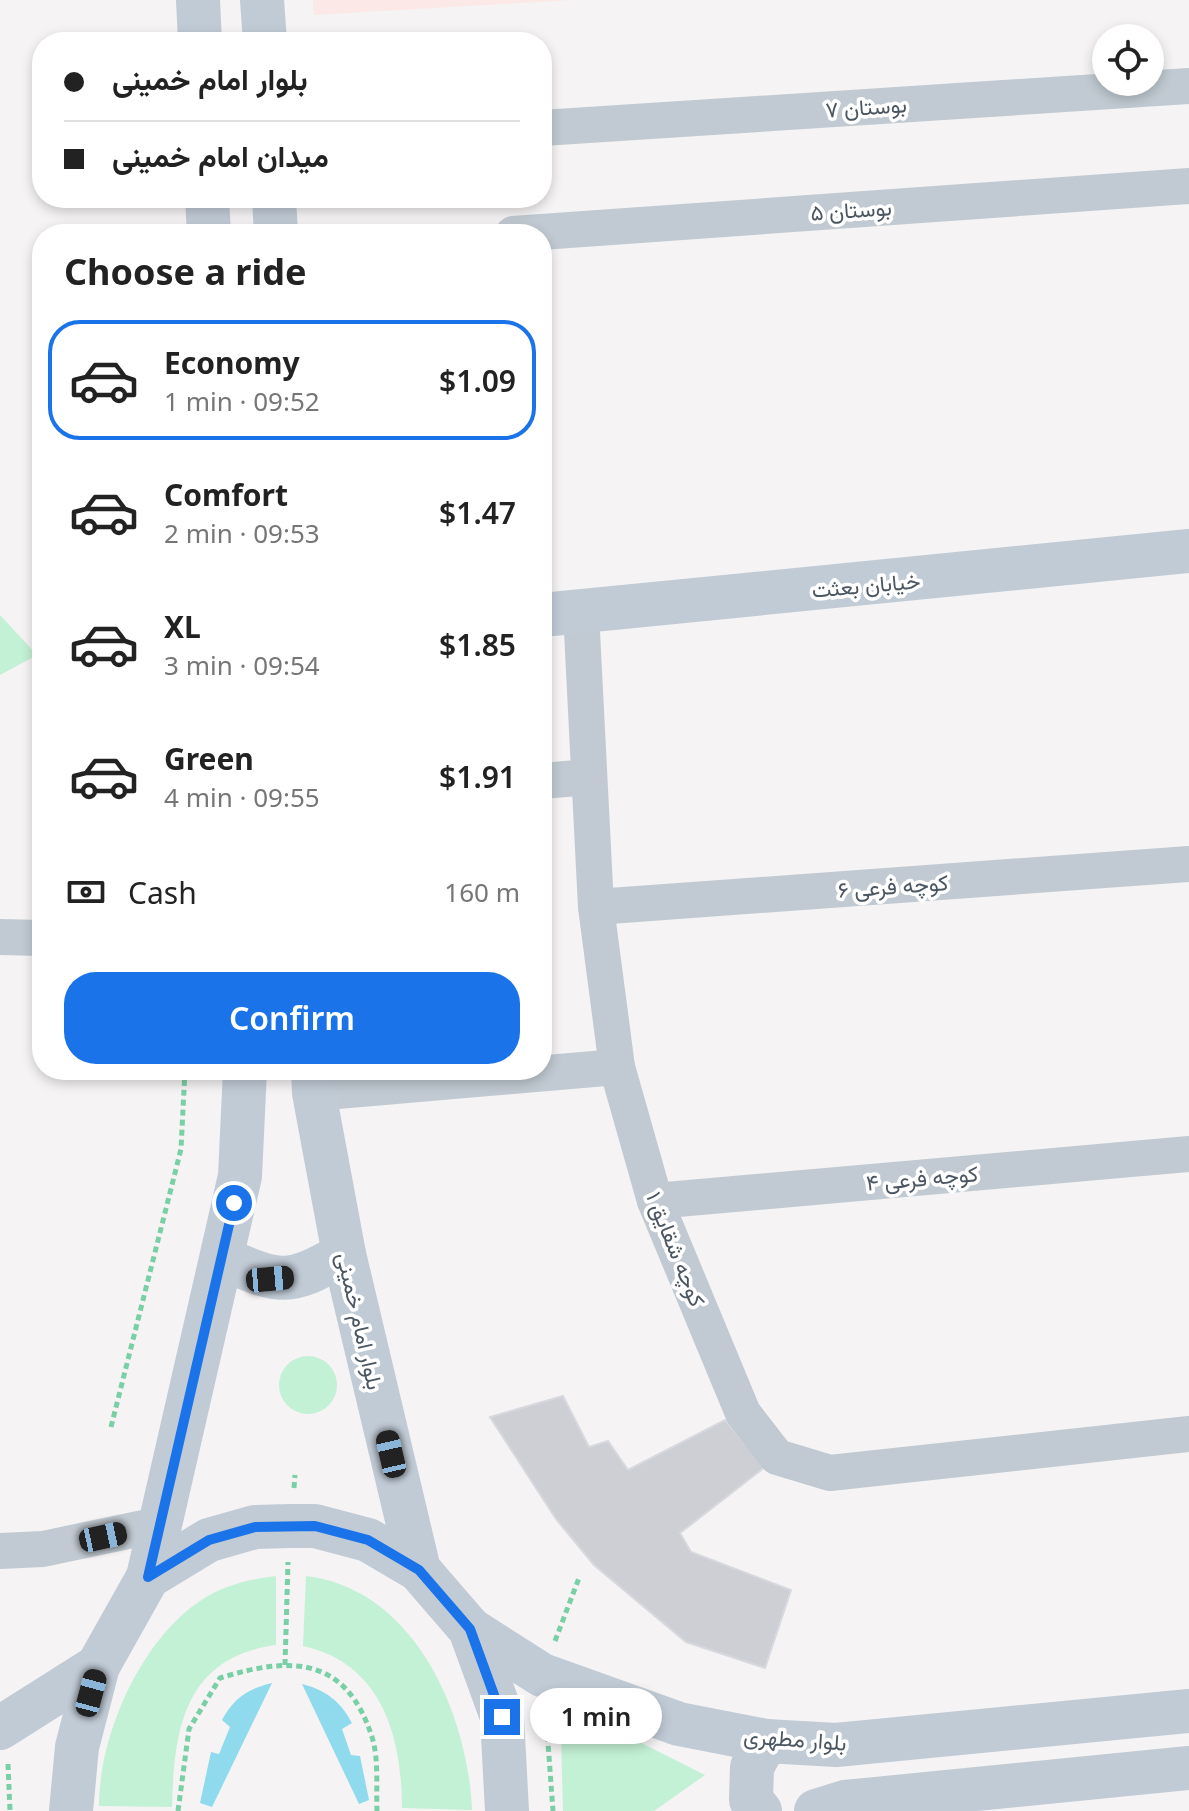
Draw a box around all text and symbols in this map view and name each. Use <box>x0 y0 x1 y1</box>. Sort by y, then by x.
map controls <box>1092 24 1164 96</box>
button: locate <box>1092 24 1164 96</box>
text: بلوار امام خمینی <box>112 58 308 99</box>
street label: بوستان ۷ <box>824 88 908 124</box>
text: میدان امام خمینی <box>112 135 329 176</box>
street label: بوستان ۵ <box>809 191 893 227</box>
text: Choose a ride <box>64 247 306 296</box>
text: Economy <box>164 342 300 383</box>
icon: car <box>68 344 140 416</box>
text: $1.09 <box>439 360 516 401</box>
text: 1 min · 09:52 <box>164 383 320 419</box>
text: Comfort <box>164 474 288 515</box>
icon: car <box>68 476 140 548</box>
text: $1.47 <box>439 492 516 533</box>
text: 2 min · 09:53 <box>164 515 320 551</box>
street label: خیابان بعثت <box>810 564 921 604</box>
text: XL <box>164 606 201 647</box>
icon: car <box>68 608 140 680</box>
text: $1.85 <box>439 624 516 665</box>
text: 3 min · 09:54 <box>164 647 320 683</box>
text: Green <box>164 738 254 779</box>
icon: car <box>68 740 140 812</box>
text: $1.91 <box>439 756 516 797</box>
text: 4 min · 09:55 <box>164 779 320 815</box>
street label: کوچه فرعی ۶ <box>837 866 949 905</box>
icon: cash <box>64 870 108 914</box>
text: Cash <box>128 872 197 913</box>
text: 160 m <box>444 874 520 910</box>
button: Confirm <box>64 972 520 1064</box>
street label: کوچه فرعی ۴ <box>865 1157 979 1198</box>
route start <box>216 1185 252 1221</box>
street label: کوچه شقایق ۱ <box>639 1187 714 1311</box>
street label: بلوار امام خمینی <box>330 1249 391 1393</box>
car <box>245 1265 295 1293</box>
car <box>374 1428 408 1480</box>
car <box>77 1520 129 1554</box>
car <box>73 1667 109 1719</box>
callout: 1 min <box>530 1689 662 1745</box>
text: 1 min <box>561 1698 631 1734</box>
route end <box>484 1699 520 1735</box>
street label: بلوار مطهری <box>743 1719 848 1757</box>

